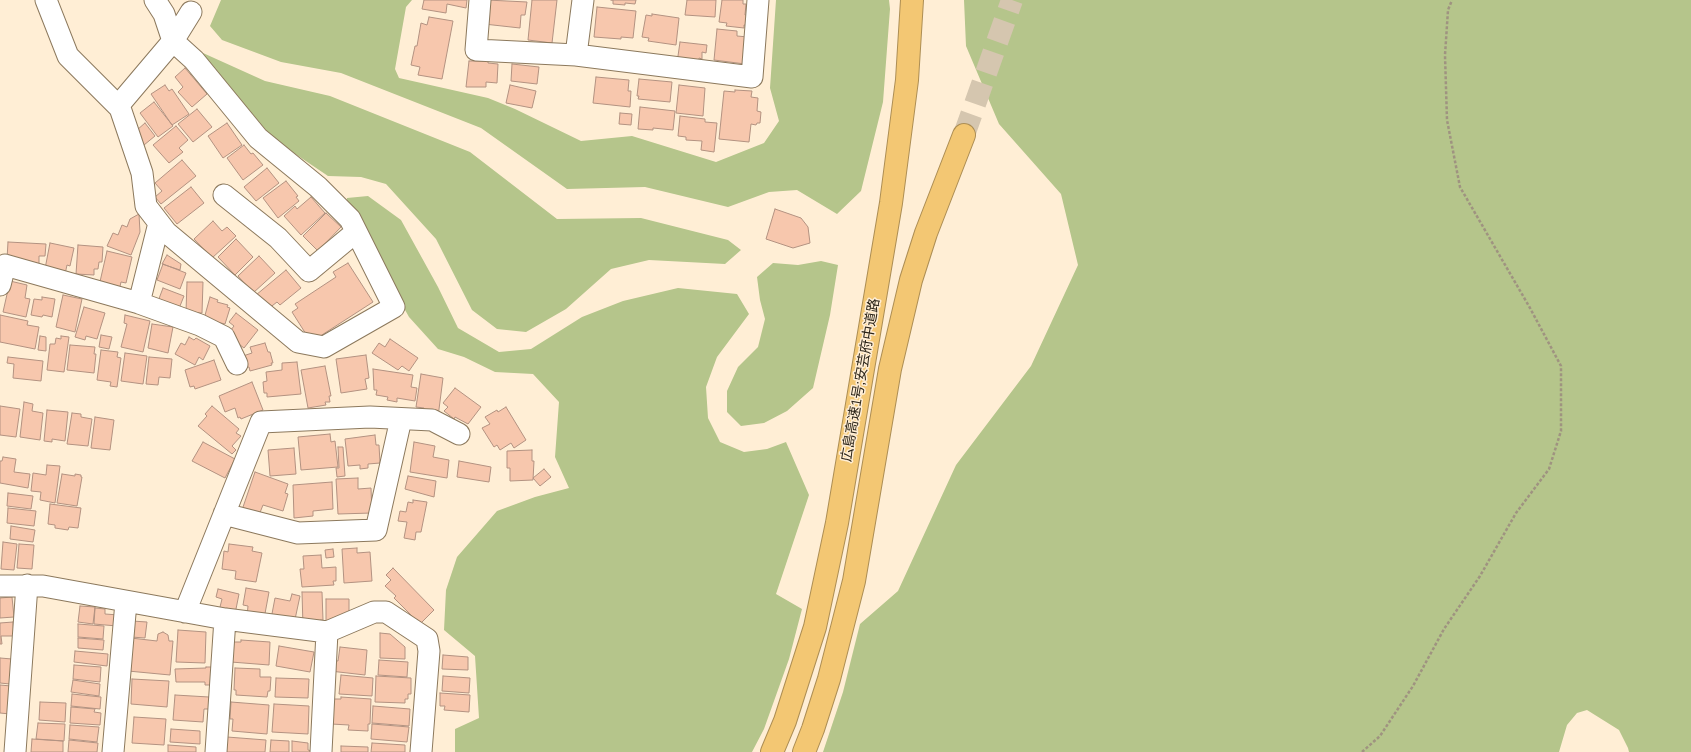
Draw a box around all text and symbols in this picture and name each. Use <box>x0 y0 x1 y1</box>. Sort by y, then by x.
street label: 広島高速1号;安芸府中道路 <box>838 297 884 463</box>

